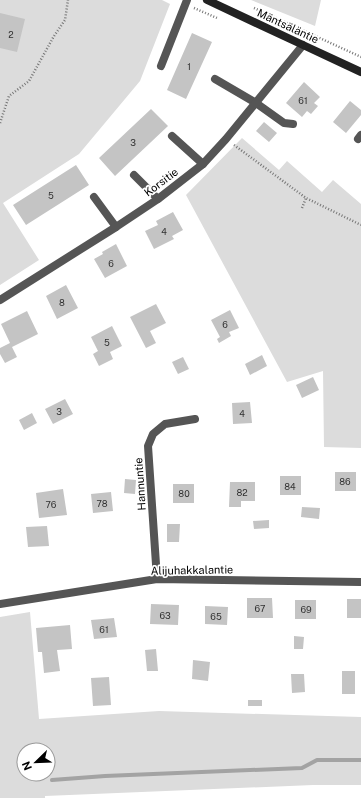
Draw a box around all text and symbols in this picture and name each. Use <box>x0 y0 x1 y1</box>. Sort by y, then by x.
street label: Mäntsäläntie <box>255 7 321 45</box>
house number: 2 <box>8 29 14 40</box>
house number: 1 <box>187 61 191 72</box>
house number: 61 <box>298 95 308 106</box>
house number: 3 <box>130 137 136 148</box>
street label: Korsitie <box>142 165 180 199</box>
house number: 5 <box>48 190 54 201</box>
house number: 4 <box>161 226 167 237</box>
house number: 6 <box>108 258 114 269</box>
house number: 8 <box>59 297 65 308</box>
house number: 6 <box>222 319 228 330</box>
house number: 5 <box>104 337 110 348</box>
house number: 3 <box>56 406 62 417</box>
house number: 4 <box>239 408 245 419</box>
street label: Hannuntie <box>132 457 148 511</box>
house number: 86 <box>339 476 351 487</box>
house number: 84 <box>284 481 296 492</box>
house number: 82 <box>236 487 248 498</box>
house number: 80 <box>178 488 190 499</box>
house number: 78 <box>96 498 108 509</box>
house number: 76 <box>46 499 57 510</box>
street label: Alijuhakkalantie <box>151 563 233 577</box>
house number: 67 <box>255 603 265 614</box>
house number: 69 <box>300 604 312 615</box>
house number: 63 <box>159 610 171 621</box>
house number: 65 <box>210 611 222 622</box>
house number: 61 <box>99 624 109 635</box>
north arrow <box>16 742 56 782</box>
text: N <box>20 760 34 772</box>

